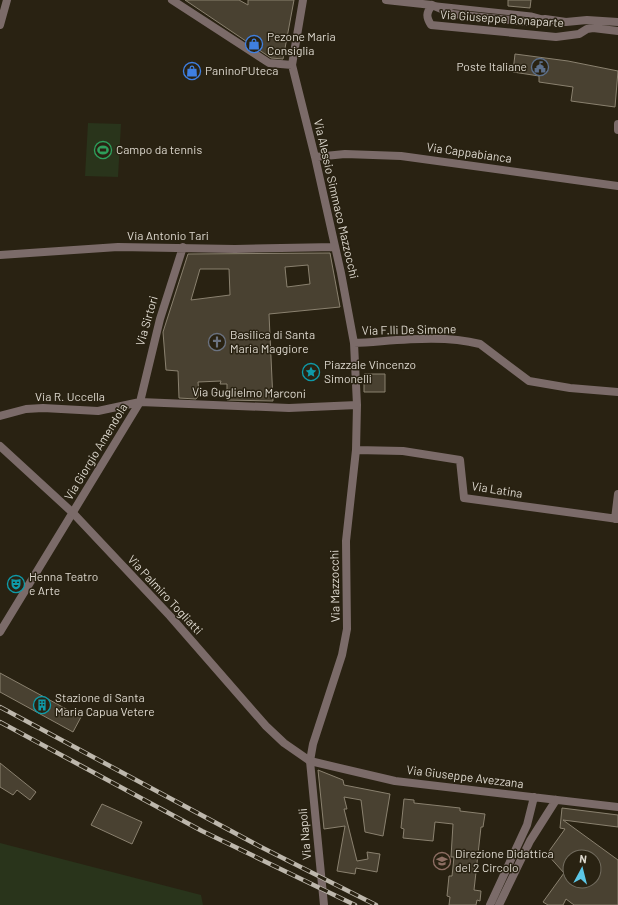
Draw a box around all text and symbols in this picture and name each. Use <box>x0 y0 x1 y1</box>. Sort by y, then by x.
street label: Via Giuseppe Bonaparte <box>440 7 565 29</box>
place label: Pezone Maria Consiglia <box>267 29 336 57</box>
shop icon: Pezone Maria Consiglia <box>244 34 264 54</box>
public building icon: Poste Italiane <box>530 57 550 77</box>
place label: Poste Italiane <box>456 59 527 73</box>
shop icon: PaninoPUteca <box>182 61 202 81</box>
place label: PaninoPUteca <box>205 63 279 77</box>
street label: Via Alessio Simmaco Mazzocchi <box>312 118 362 280</box>
street label: Via Cappabianca <box>426 139 513 165</box>
sports icon: Campo da tennis <box>93 140 113 160</box>
place label: Campo da tennis <box>116 142 202 156</box>
street label: Via Antonio Tari <box>127 228 209 242</box>
street label: Via Sirtori <box>132 294 160 347</box>
street label: Via F.lli De Simone <box>362 321 456 337</box>
place label: Basilica di Santa Maria Maggiore <box>230 327 315 355</box>
church icon: Basilica di Santa Maria Maggiore <box>207 332 227 352</box>
place label: Piazzale Vincenzo Simonelli <box>324 357 416 385</box>
place icon: Piazzale Vincenzo Simonelli <box>301 362 321 382</box>
street label: Via Guglielmo Marconi <box>192 384 306 400</box>
street label: Via R. Uccella <box>35 389 105 403</box>
street label: Via Giorgio Amendola <box>61 401 130 502</box>
street label: Via Latina <box>471 478 524 500</box>
street label: Via Mazzocchi <box>326 550 342 622</box>
street label: Via Palmiro Togliatti <box>125 552 206 637</box>
place label: Henna Teatro e Arte <box>29 569 98 597</box>
theatre icon: Henna Teatro e Arte <box>6 574 26 594</box>
place label: Stazione di Santa Maria Capua Vetere <box>55 690 155 718</box>
building icon: Stazione di Santa Maria Capua Vetere <box>32 695 52 715</box>
street label: Via Giuseppe Avezzana <box>406 762 524 790</box>
street label: Via Napoli <box>295 808 313 861</box>
place label: Direzione Didattica del 2 Circolo <box>455 846 554 874</box>
north arrow <box>562 849 602 889</box>
school or university icon: Direzione Didattica del 2 Circolo <box>432 851 452 871</box>
text: N <box>579 852 588 865</box>

